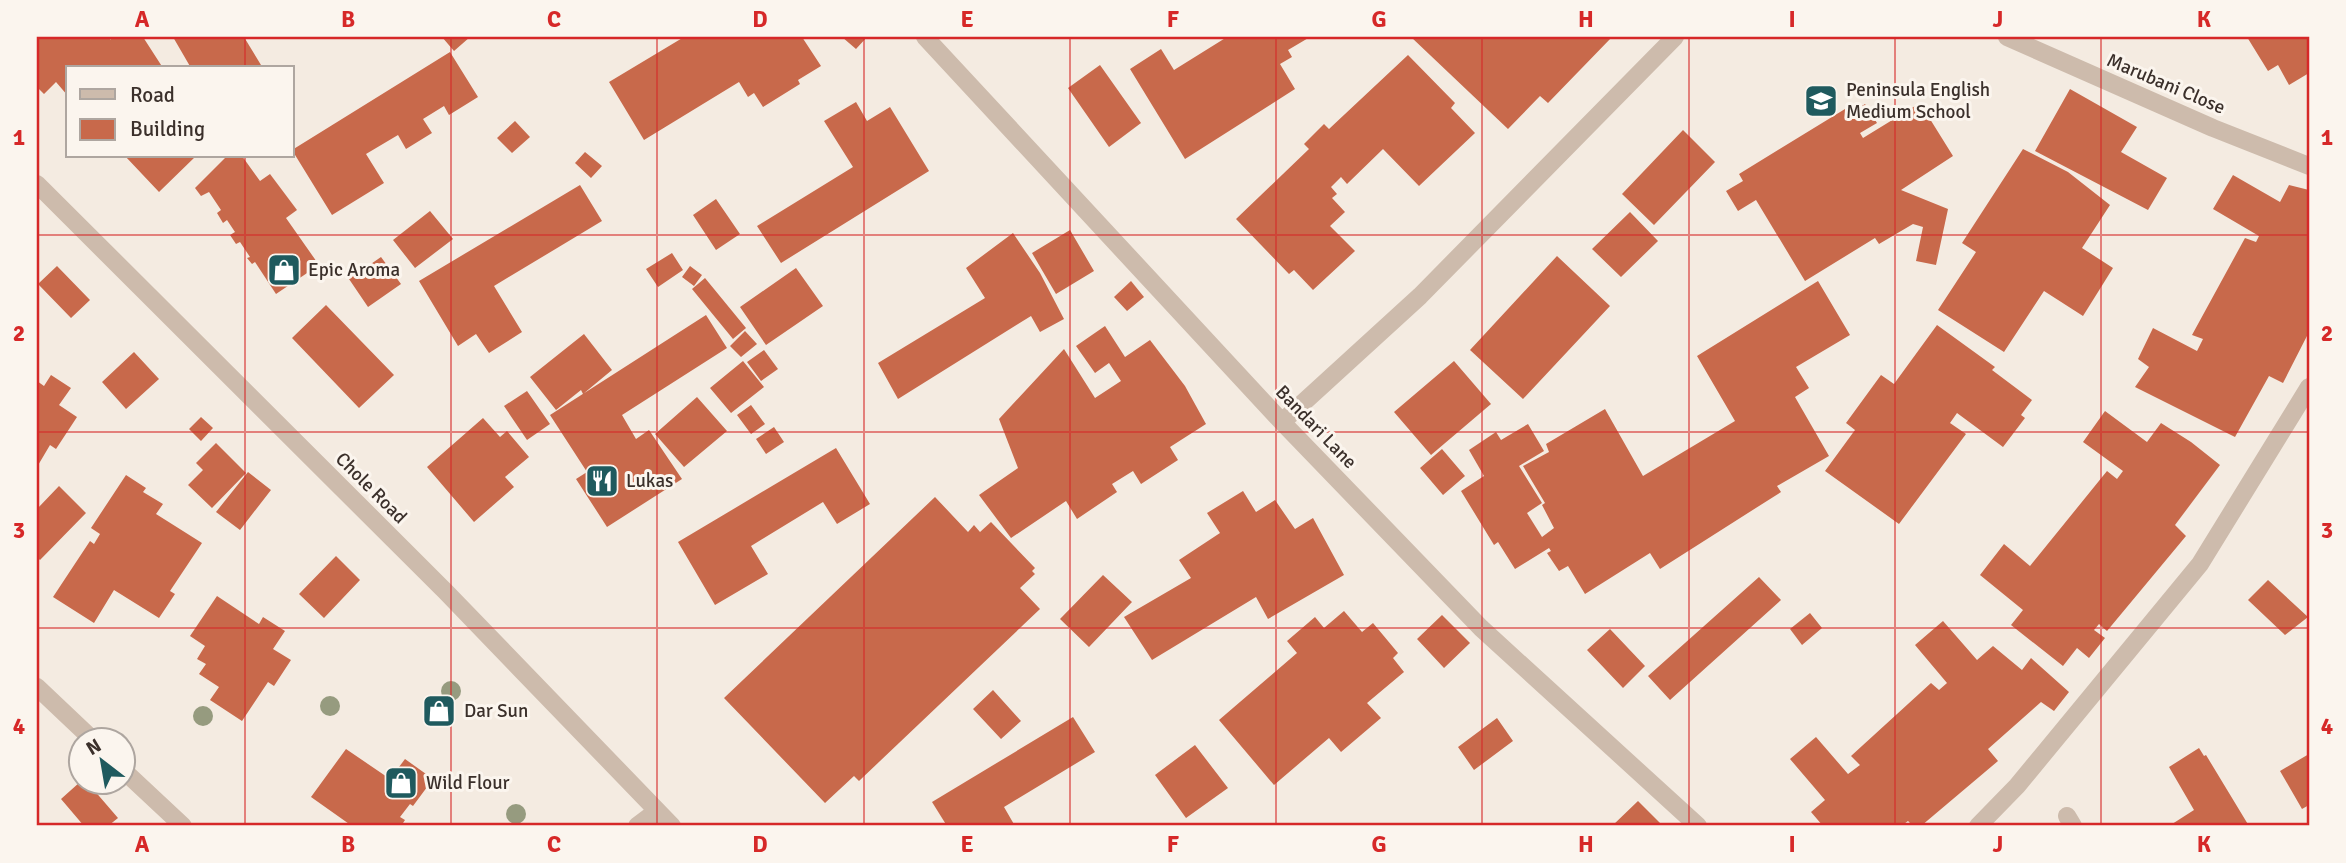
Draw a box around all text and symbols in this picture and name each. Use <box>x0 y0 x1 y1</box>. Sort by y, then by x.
text: A <box>135 5 150 34</box>
text: B <box>341 5 355 34</box>
text: C <box>547 5 561 34</box>
text: D <box>752 5 768 34</box>
text: E <box>960 5 974 34</box>
text: F <box>1167 5 1179 34</box>
text: G <box>1371 5 1387 34</box>
text: H <box>1578 5 1594 34</box>
text: I <box>1788 5 1796 34</box>
text: J <box>1993 5 2003 34</box>
text: K <box>2197 5 2212 34</box>
street label: Marubani Close <box>2103 48 2229 120</box>
legend <box>66 66 294 158</box>
place label: Peninsula English Medium School <box>1846 78 1990 124</box>
text: Road <box>130 82 175 108</box>
school or university icon: Peninsula English Medium School <box>1802 82 1840 120</box>
text: Building <box>130 116 205 142</box>
text: 1 <box>13 123 25 152</box>
text: 1 <box>2321 123 2333 152</box>
shop icon: Epic Aroma <box>265 251 303 289</box>
place label: Epic Aroma <box>308 258 400 282</box>
text: 2 <box>13 319 25 348</box>
text: 2 <box>2321 319 2333 348</box>
street label: Bandari Lane <box>1270 380 1362 474</box>
street label: Chole Road <box>330 447 412 529</box>
restaurant icon: Lukas <box>583 462 621 500</box>
place label: Lukas <box>626 469 673 493</box>
text: 3 <box>13 516 25 545</box>
text: 3 <box>2321 516 2333 545</box>
shop icon: Dar Sun <box>420 692 458 730</box>
place label: Dar Sun <box>464 699 528 723</box>
text: 4 <box>13 712 25 741</box>
text: 4 <box>2321 712 2333 741</box>
north arrow <box>66 726 136 796</box>
text: N <box>82 734 106 761</box>
shop icon: Wild Flour <box>382 764 420 802</box>
place label: Wild Flour <box>426 771 510 795</box>
text: A <box>135 830 150 859</box>
text: B <box>341 830 355 859</box>
text: C <box>547 830 561 859</box>
text: D <box>752 830 768 859</box>
text: E <box>960 830 974 859</box>
text: F <box>1167 830 1179 859</box>
text: G <box>1371 830 1387 859</box>
text: H <box>1578 830 1594 859</box>
text: I <box>1788 830 1796 859</box>
text: J <box>1993 830 2003 859</box>
text: K <box>2197 830 2212 859</box>

